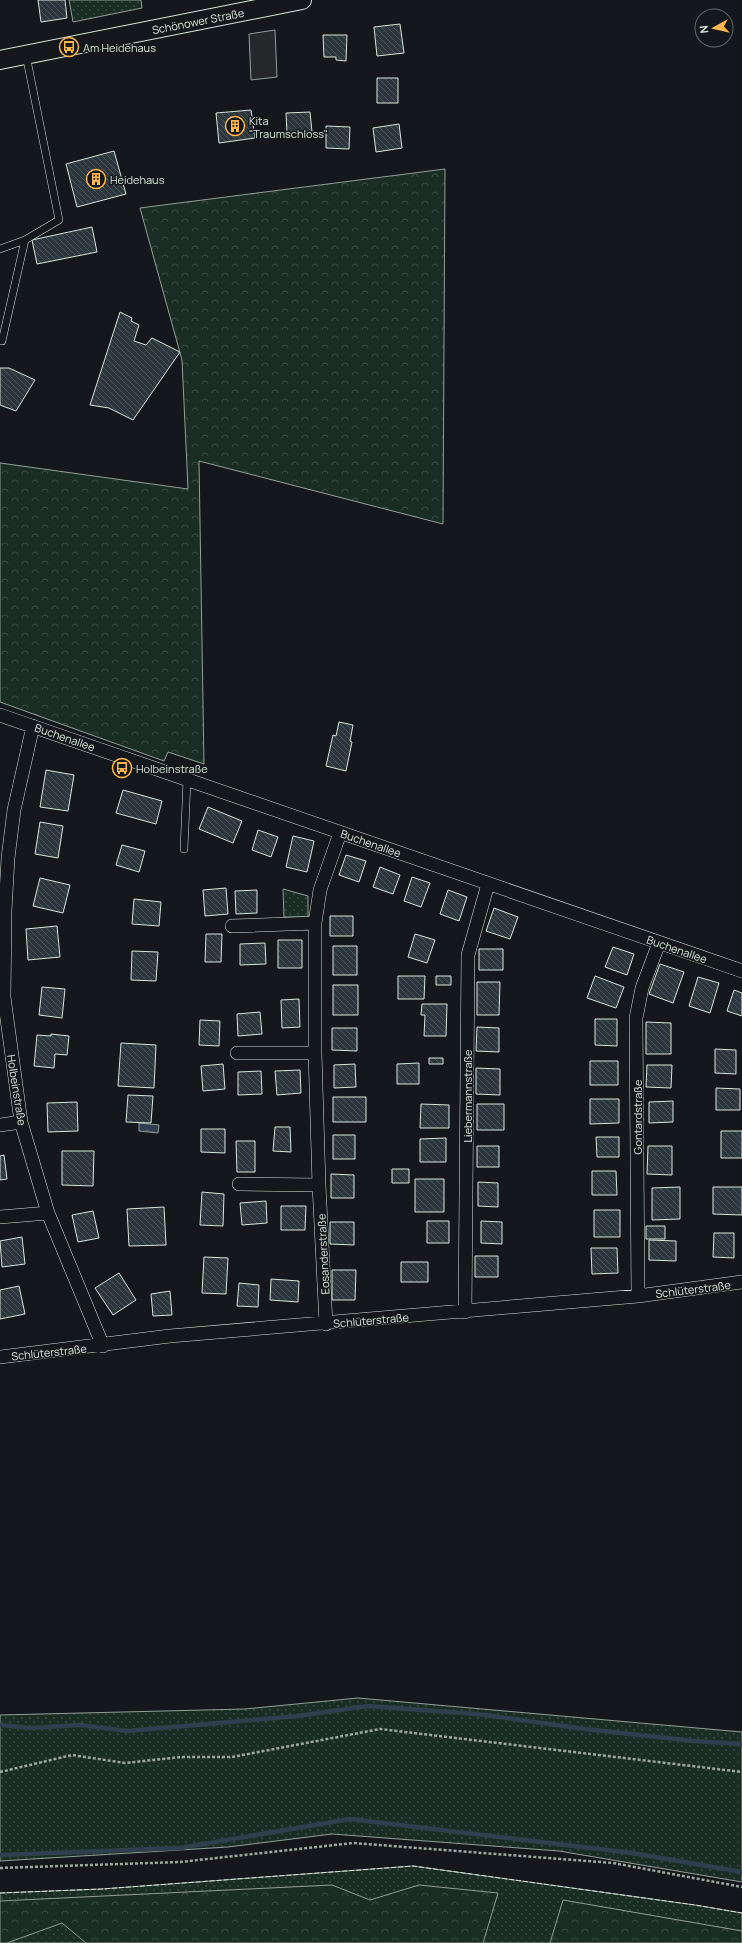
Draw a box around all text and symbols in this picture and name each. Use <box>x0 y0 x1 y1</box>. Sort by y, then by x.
street label: Schönower Straße <box>151 5 246 37</box>
north arrow <box>694 8 734 48</box>
text: N <box>696 24 712 34</box>
bus stop icon: Am Heidehaus <box>58 36 80 58</box>
place label: Am Heidehaus <box>83 40 156 55</box>
place label: Kita "Traumschloss" <box>249 113 328 141</box>
building icon: Kita "Traumschloss" <box>224 115 246 137</box>
building icon: Heidehaus <box>85 168 107 190</box>
place label: Heidehaus <box>110 172 165 187</box>
street label: Buchenallee <box>33 720 98 754</box>
bus stop icon: Holbeinstraße <box>111 757 133 779</box>
place label: Holbeinstraße <box>136 761 208 776</box>
street label: Buchenallee <box>339 826 404 860</box>
street label: Buchenallee <box>645 932 710 966</box>
street label: Liebermannstraße <box>460 1049 475 1143</box>
street label: Holbeinstraße <box>4 1053 30 1127</box>
street label: Gontardstraße <box>630 1079 645 1154</box>
street label: Eosanderstraße <box>313 1213 333 1295</box>
street label: Schlüterstraße <box>654 1277 732 1301</box>
street label: Schlüterstraße <box>333 1309 410 1331</box>
street label: Schlüterstraße <box>10 1341 88 1363</box>

